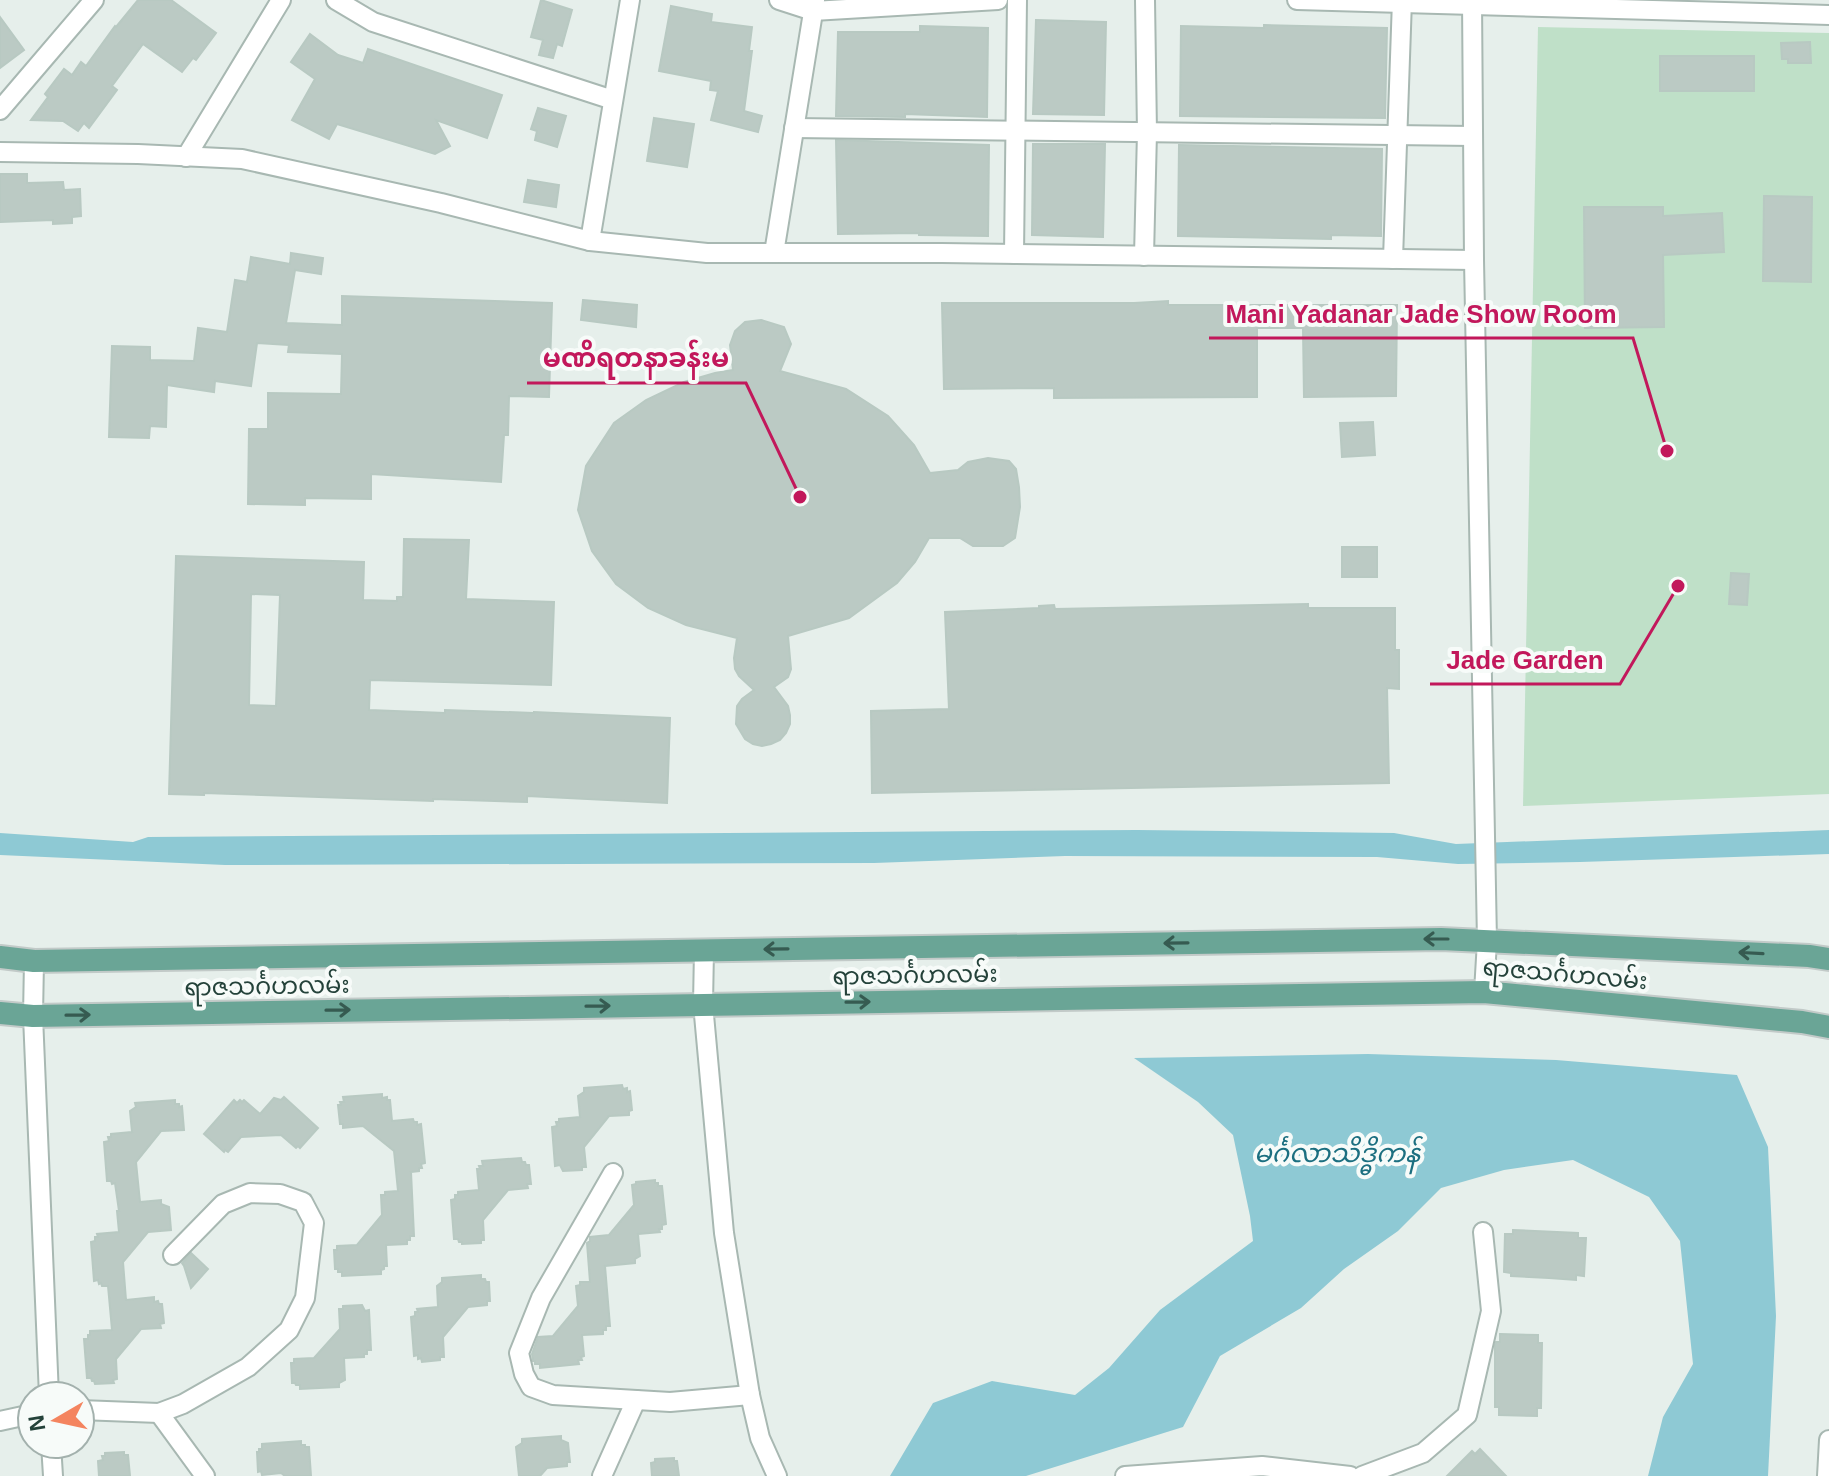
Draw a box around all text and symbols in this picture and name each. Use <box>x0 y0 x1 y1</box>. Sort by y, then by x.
callout: Mani Yadanar Jade Show Room <box>1209 288 1633 338</box>
text: Mani Yadanar Jade Show Room <box>1225 299 1617 329</box>
callout: မဏိရတနာခန်းမ <box>527 333 746 383</box>
text: မဏိရတနာခန်းမ <box>543 339 729 380</box>
callout: Jade Garden <box>1430 634 1620 684</box>
text: Jade Garden <box>1446 645 1604 675</box>
one-way arrow <box>1423 931 1450 947</box>
one-way arrow <box>1163 935 1190 951</box>
one-way arrow <box>763 941 790 957</box>
one-way arrow <box>1738 945 1765 960</box>
street label: ရာဇသင်္ဂဟလမ်း <box>1481 951 1649 1000</box>
street label: ရာဇသင်္ဂဟလမ်း <box>832 958 998 995</box>
street label: ရာဇသင်္ဂဟလမ်း <box>184 969 350 1006</box>
one-way arrow <box>844 994 871 1009</box>
one-way arrow <box>584 998 611 1014</box>
one-way arrow <box>324 1003 351 1018</box>
one-way arrow <box>64 1007 91 1023</box>
water label: မင်္ဂလာသိဒ္ဓိကန် <box>1254 1135 1424 1176</box>
north arrow <box>16 1380 96 1460</box>
text: N <box>23 1413 50 1433</box>

